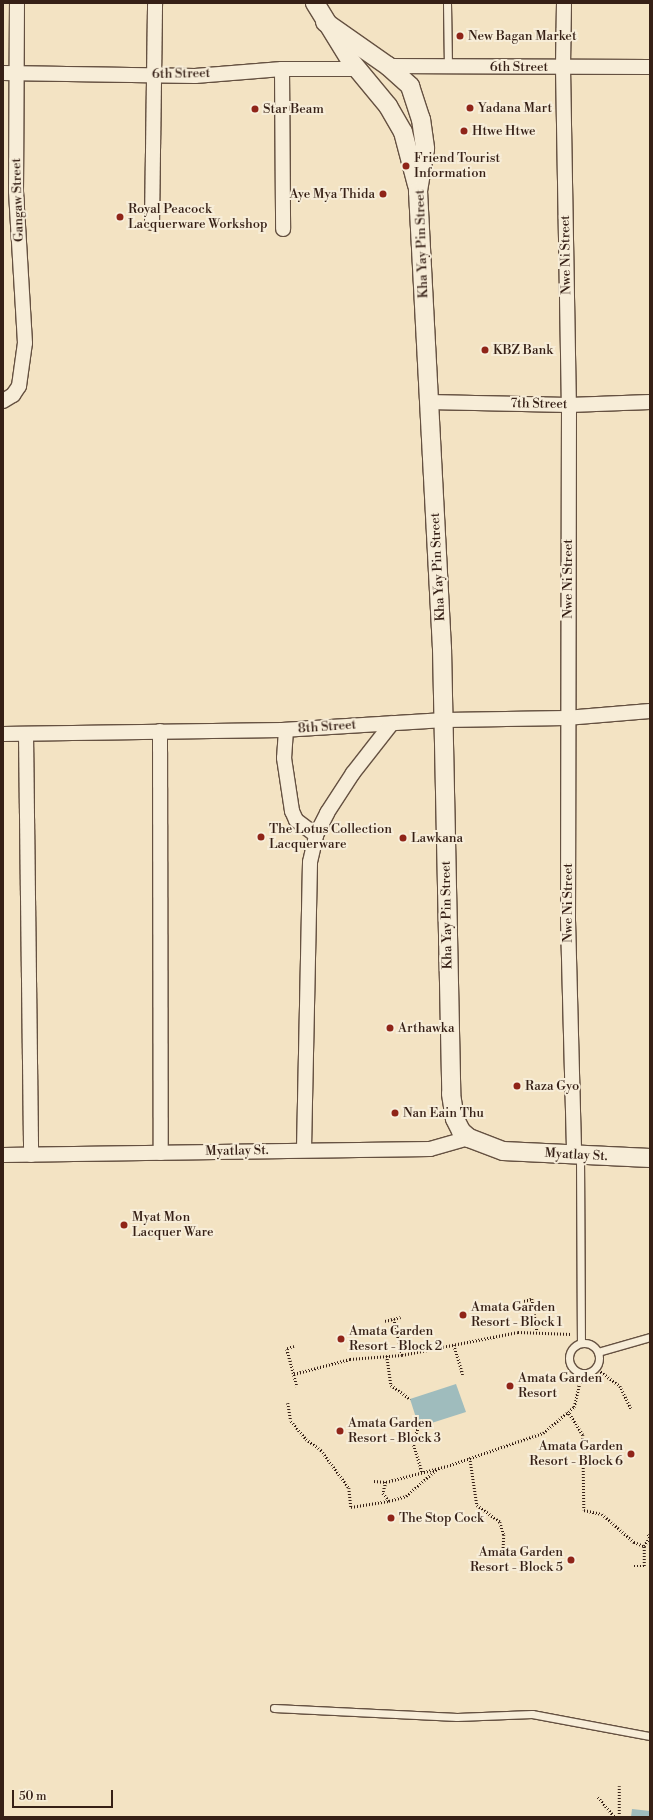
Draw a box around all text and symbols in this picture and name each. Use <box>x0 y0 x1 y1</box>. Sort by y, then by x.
place label: New Bagan Market <box>468 28 577 44</box>
marker: New Bagan Market <box>455 31 465 41</box>
street label: 6th Street <box>490 59 548 75</box>
street label: 6th Street <box>152 66 210 82</box>
place label: Yadana Mart <box>478 100 552 116</box>
place label: Star Beam <box>263 101 324 117</box>
marker: Yadana Mart <box>465 103 475 113</box>
marker: Star Beam <box>250 104 260 114</box>
place label: Htwe Htwe <box>472 123 536 139</box>
marker: Htwe Htwe <box>459 126 469 136</box>
place label: Friend Tourist Information <box>414 151 500 182</box>
street label: Gangaw Street <box>9 158 27 242</box>
marker: Friend Tourist Information <box>401 161 411 171</box>
place label: Aye Mya Thida <box>290 186 375 202</box>
marker: Aye Mya Thida <box>378 189 388 199</box>
street label: Kha Yay Pin Street <box>412 189 432 299</box>
place label: Royal Peacock Lacquerware Workshop <box>128 202 267 233</box>
marker: Royal Peacock Lacquerware Workshop <box>115 212 125 222</box>
street label: Nwe Ni Street <box>558 215 574 295</box>
place label: KBZ Bank <box>493 342 553 358</box>
marker: KBZ Bank <box>480 345 490 355</box>
street label: 7th Street <box>510 396 568 412</box>
street label: Kha Yay Pin Street <box>427 512 449 622</box>
street label: Nwe Ni Street <box>560 539 576 619</box>
street label: 8th Street <box>297 717 357 737</box>
place label: The Lotus Collection Lacquerware <box>269 822 392 853</box>
place label: Lawkana <box>411 830 463 846</box>
marker: The Lotus Collection Lacquerware <box>256 832 266 842</box>
marker: Lawkana <box>398 833 408 843</box>
street label: Kha Yay Pin Street <box>438 861 456 969</box>
street label: Nwe Ni Street <box>560 863 576 943</box>
place label: Arthawka <box>398 1020 455 1036</box>
marker: Arthawka <box>385 1023 395 1033</box>
place label: Raza Gyo <box>525 1078 579 1094</box>
marker: Raza Gyo <box>512 1081 522 1091</box>
place label: Nan Eain Thu <box>403 1105 484 1121</box>
marker: Nan Eain Thu <box>390 1108 400 1118</box>
street label: Myatlay St. <box>205 1143 269 1159</box>
street label: Myatlay St. <box>544 1146 608 1164</box>
place label: Myat Mon Lacquer Ware <box>132 1210 214 1241</box>
marker: Myat Mon Lacquer Ware <box>119 1220 129 1230</box>
place label: Amata Garden Resort - Block 1 <box>471 1300 562 1331</box>
marker: Amata Garden Resort - Block 1 <box>458 1310 468 1320</box>
place label: Amata Garden Resort - Block 2 <box>349 1324 442 1355</box>
marker: Amata Garden Resort - Block 2 <box>336 1334 346 1344</box>
place label: Amata Garden Resort <box>518 1371 602 1402</box>
marker: Amata Garden Resort <box>505 1381 515 1391</box>
place label: Amata Garden Resort - Block 3 <box>348 1416 441 1447</box>
marker: Amata Garden Resort - Block 3 <box>335 1426 345 1436</box>
place label: Amata Garden Resort - Block 6 <box>529 1439 623 1470</box>
marker: Amata Garden Resort - Block 6 <box>626 1449 636 1459</box>
place label: The Stop Cock <box>399 1510 484 1526</box>
marker: The Stop Cock <box>386 1513 396 1523</box>
place label: Amata Garden Resort - Block 5 <box>470 1545 563 1576</box>
marker: Amata Garden Resort - Block 5 <box>566 1555 576 1565</box>
scale bar <box>14 1782 115 1808</box>
text: 50 m <box>19 1789 47 1804</box>

